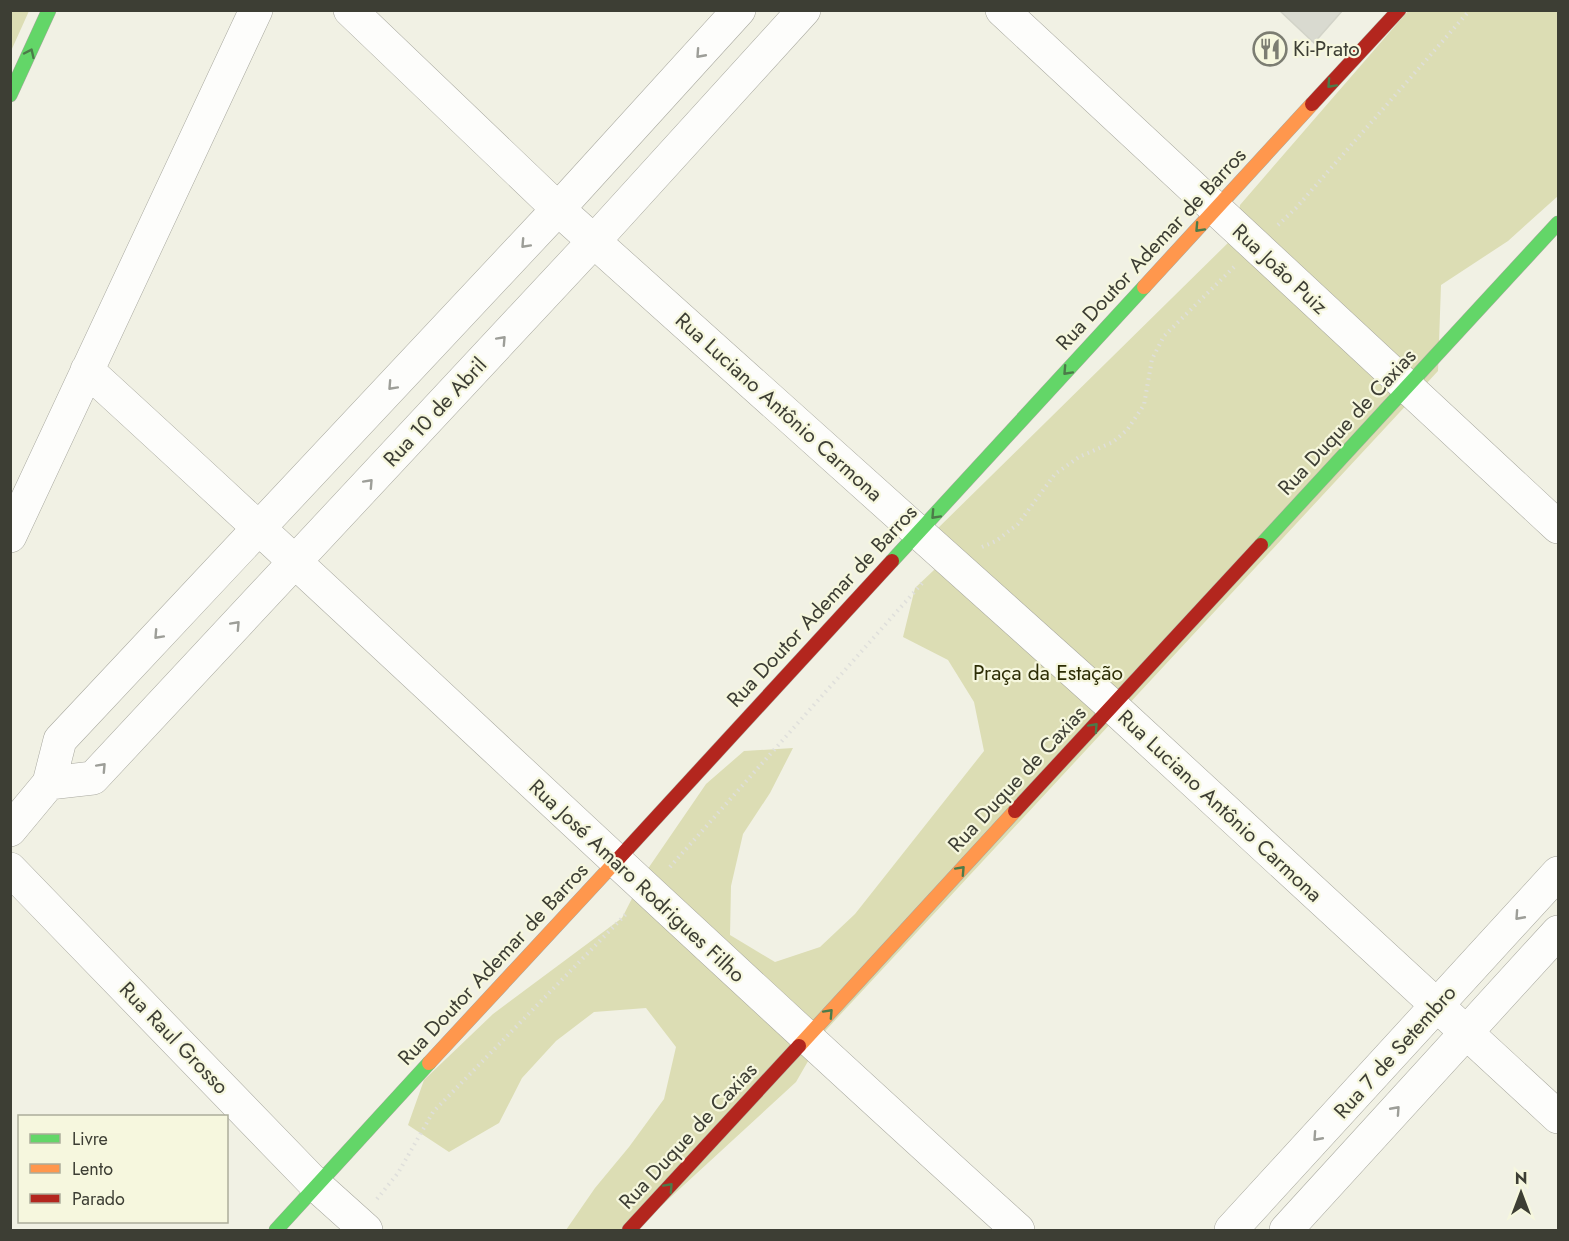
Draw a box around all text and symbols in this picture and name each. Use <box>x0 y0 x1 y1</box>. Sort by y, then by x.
restaurant icon: Ki-Prato <box>1252 31 1288 67</box>
place label: Ki-Prato <box>1293 34 1360 64</box>
one-way arrow <box>696 47 707 57</box>
one-way arrow <box>23 48 35 59</box>
one-way arrow <box>1327 78 1338 88</box>
street label: Rua Doutor Ademar de Barros <box>1049 141 1253 357</box>
street label: Rua João Puiz <box>1226 217 1335 321</box>
one-way arrow <box>1195 221 1206 232</box>
one-way arrow <box>521 237 532 247</box>
street label: Rua Luciano Antônio Carmona <box>669 306 889 508</box>
one-way arrow <box>495 336 506 347</box>
street label: Rua Duque de Caxias <box>1271 342 1423 502</box>
street label: Rua 10 de Abril <box>376 351 494 473</box>
one-way arrow <box>1063 365 1074 375</box>
one-way arrow <box>388 379 399 389</box>
one-way arrow <box>362 479 373 489</box>
street label: Rua Doutor Ademar de Barros <box>720 498 924 714</box>
one-way arrow <box>931 508 942 519</box>
one-way arrow <box>228 621 239 632</box>
one-way arrow <box>154 629 165 639</box>
park label: Praça da Estação <box>973 658 1123 688</box>
street label: Rua Duque de Caxias <box>941 699 1093 859</box>
street label: Rua Luciano Antônio Carmona <box>1111 703 1329 909</box>
one-way arrow <box>1086 723 1097 734</box>
one-way arrow <box>95 764 106 775</box>
street label: Rua José Amaro Rodrigues Filho <box>522 773 752 989</box>
street label: Rua Doutor Ademar de Barros <box>391 856 595 1072</box>
one-way arrow <box>954 866 965 877</box>
one-way arrow <box>1515 909 1526 919</box>
street label: Rua Raul Grosso <box>112 975 236 1101</box>
street label: Rua 7 de Setembro <box>1327 979 1463 1125</box>
one-way arrow <box>822 1009 833 1020</box>
street label: Rua Duque de Caxias <box>612 1056 764 1216</box>
one-way arrow <box>1389 1106 1400 1117</box>
legend <box>18 1115 228 1223</box>
text: Livre <box>72 1126 108 1152</box>
one-way arrow <box>1313 1130 1324 1141</box>
text: Lento <box>72 1156 113 1182</box>
north arrow <box>1491 1163 1551 1223</box>
text: N <box>1515 1167 1527 1190</box>
one-way arrow <box>661 1184 672 1195</box>
text: Parado <box>72 1186 125 1212</box>

